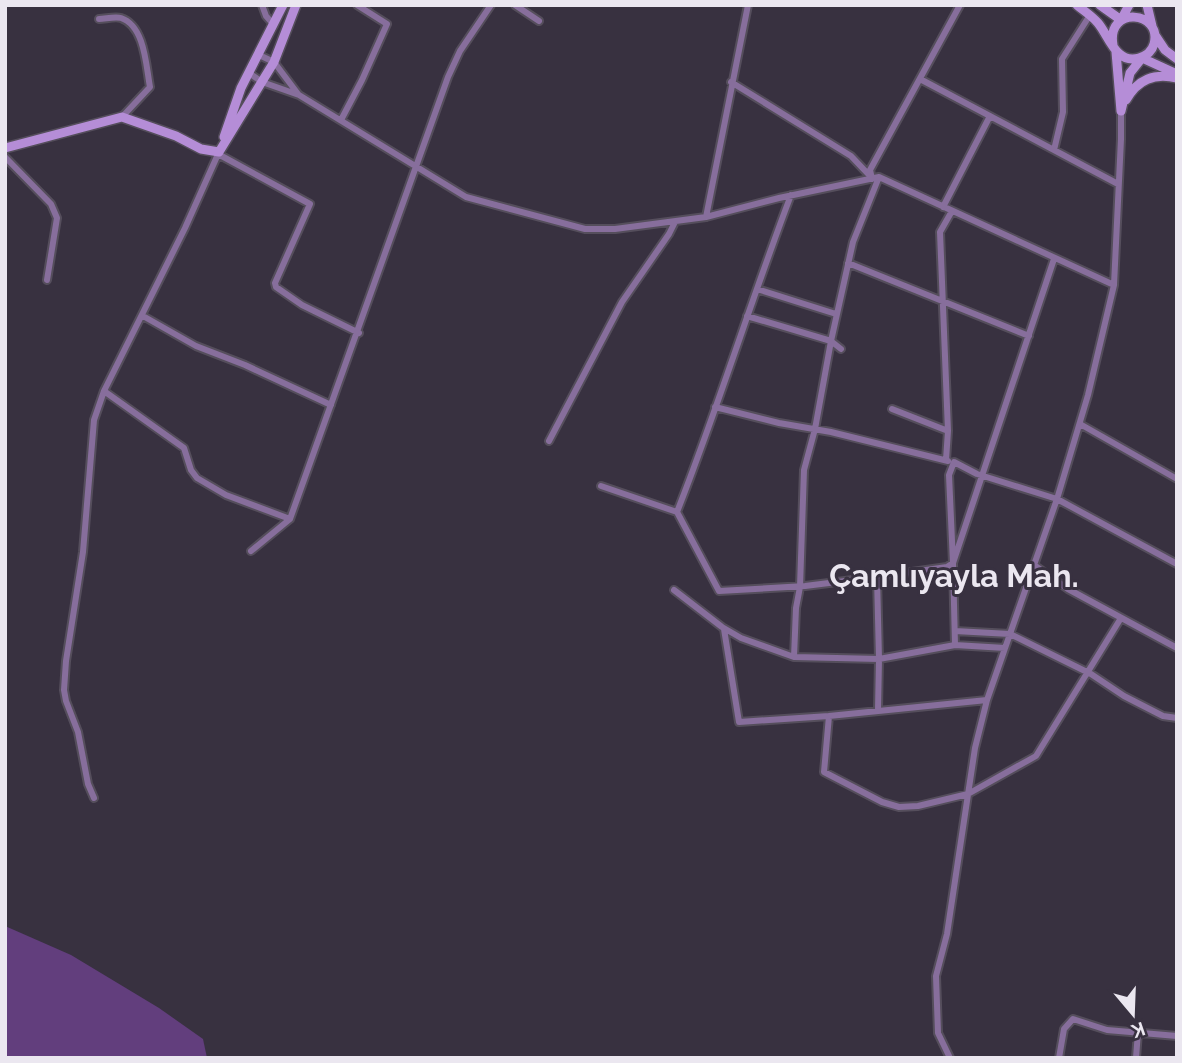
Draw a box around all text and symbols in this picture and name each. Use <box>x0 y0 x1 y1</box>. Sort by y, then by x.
district label: Çamlıyayla Mah. <box>829 557 1079 594</box>
north arrow <box>1098 979 1168 1049</box>
text: K <box>1129 1018 1148 1043</box>

